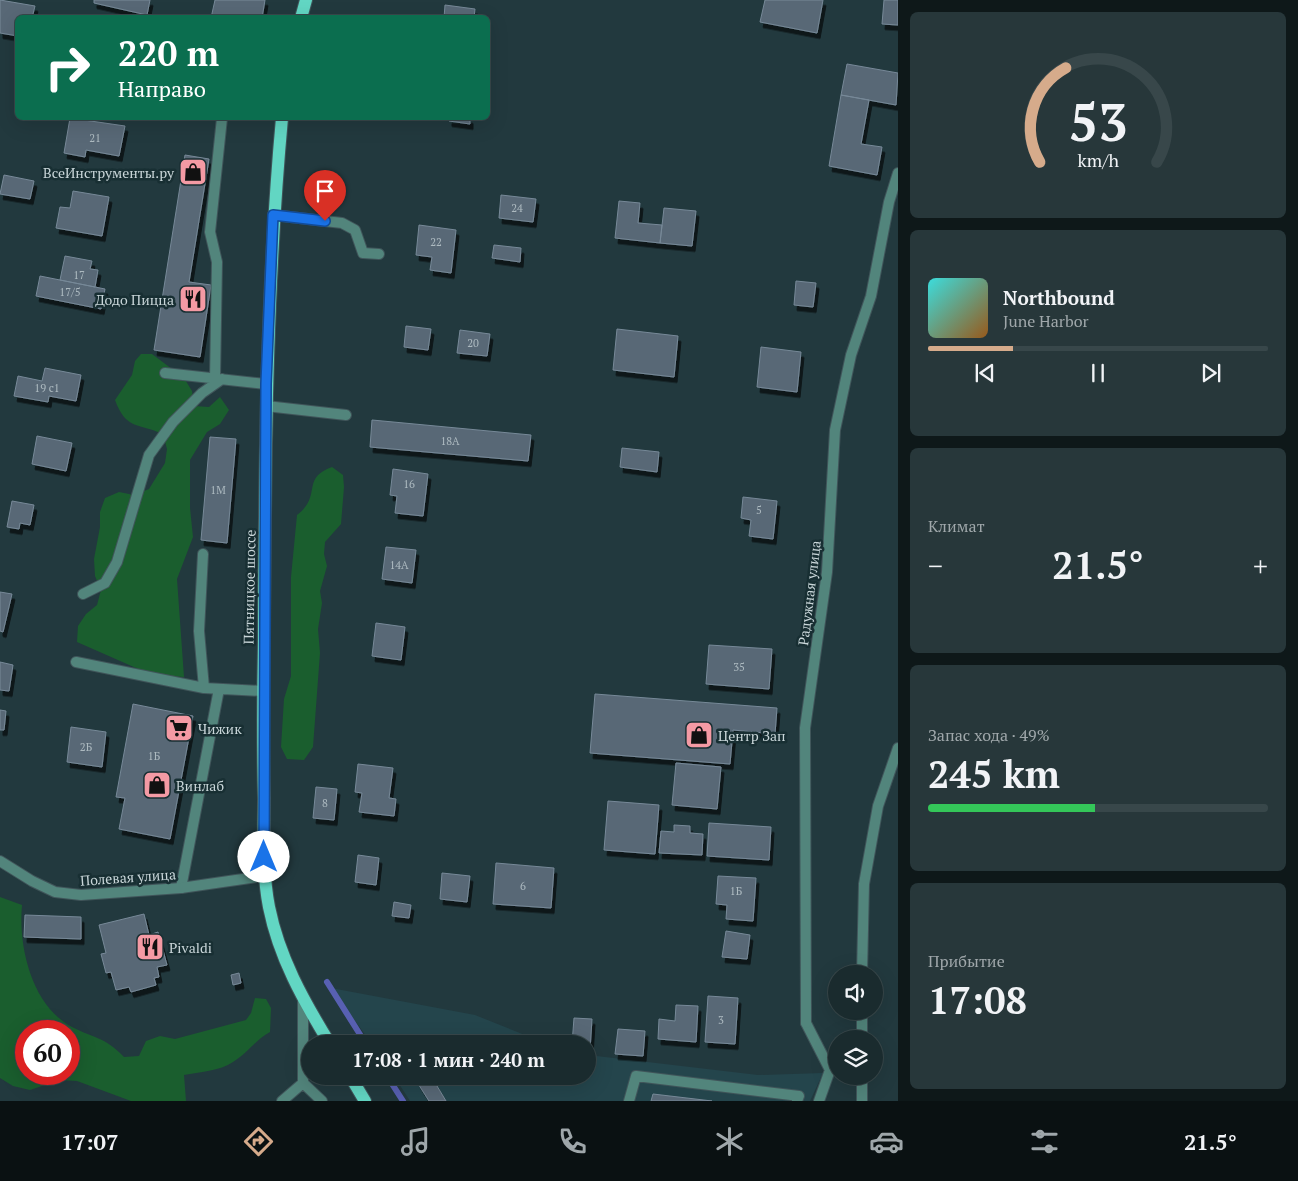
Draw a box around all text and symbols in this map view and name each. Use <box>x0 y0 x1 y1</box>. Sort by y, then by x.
text: 220 m <box>118 30 219 76</box>
icon: right <box>35 35 100 100</box>
text: Направо <box>118 74 206 103</box>
text: 53 <box>1069 87 1127 156</box>
house number: 21 <box>89 131 101 145</box>
text: km/h <box>1077 148 1119 172</box>
shop icon: ВсеИнструменты.ру <box>178 157 208 187</box>
place label: ВсеИнструменты.ру <box>43 163 175 182</box>
pin <box>304 170 346 221</box>
icon: arrive <box>311 177 339 205</box>
house number: 24 <box>511 201 523 215</box>
house number: 22 <box>430 235 442 249</box>
house number: 17 <box>73 268 85 282</box>
restaurant icon: Додо Пицца <box>178 284 208 314</box>
house number: 17/5 <box>59 285 81 299</box>
text: Northbound <box>1003 285 1115 310</box>
place label: Додо Пицца <box>95 290 174 309</box>
text: June Harbor <box>1003 310 1089 332</box>
house number: 20 <box>467 336 479 350</box>
icon: previous <box>971 359 999 387</box>
icon: pause <box>1084 359 1112 387</box>
icon: next <box>1197 359 1225 387</box>
house number: 19 с1 <box>34 381 60 395</box>
house number: 18А <box>440 434 460 448</box>
house number: 16 <box>403 477 415 491</box>
house number: 1М <box>210 483 226 497</box>
house number: 5 <box>756 503 762 517</box>
text: Климат <box>928 515 985 537</box>
street label: Пятницкое шоссе <box>239 529 259 645</box>
street label: Радужная улица <box>793 539 825 647</box>
text: 21.5° <box>1052 540 1144 590</box>
text: − <box>928 547 943 584</box>
text: + <box>1253 547 1268 584</box>
house number: 14А <box>389 558 409 572</box>
house number: 35 <box>733 660 745 674</box>
supermarket icon: Чижик <box>164 713 194 743</box>
place label: Чижик <box>198 719 242 738</box>
shop icon: Центр Зап <box>684 720 714 750</box>
text: Запас хода · 49% <box>928 724 1050 746</box>
place label: Центр Зап <box>718 726 786 745</box>
house number: 2Б <box>80 740 93 754</box>
house number: 1Б <box>148 749 161 763</box>
text: 245 km <box>928 749 1060 799</box>
shop icon: Винлаб <box>142 770 172 800</box>
place label: Винлаб <box>176 776 224 795</box>
house number: 8 <box>322 796 328 810</box>
position arrow <box>237 830 289 882</box>
street label: Полевая улица <box>79 864 177 890</box>
house number: 6 <box>520 879 526 893</box>
house number: 1Б <box>730 884 743 898</box>
restaurant icon: Pivaldi <box>135 932 165 962</box>
place label: Pivaldi <box>169 938 212 957</box>
text: Прибытие <box>928 950 1005 972</box>
map controls <box>828 965 883 1085</box>
button: sound <box>828 965 883 1020</box>
text: 17:08 <box>928 975 1027 1025</box>
house number: 3 <box>718 1013 724 1027</box>
speed limit sign: 60 <box>15 1020 80 1085</box>
button: layers <box>828 1030 883 1085</box>
text: 17:08 · 1 мин · 240 m <box>352 1047 545 1072</box>
icon: directions <box>241 1124 276 1159</box>
icon: music <box>398 1124 433 1159</box>
icon: phone <box>555 1124 590 1159</box>
icon: climate <box>712 1124 747 1159</box>
icon: car <box>869 1124 904 1159</box>
icon: filters <box>1027 1124 1062 1159</box>
text: 17:07 <box>61 1127 118 1156</box>
text: 21.5° <box>1184 1127 1237 1156</box>

